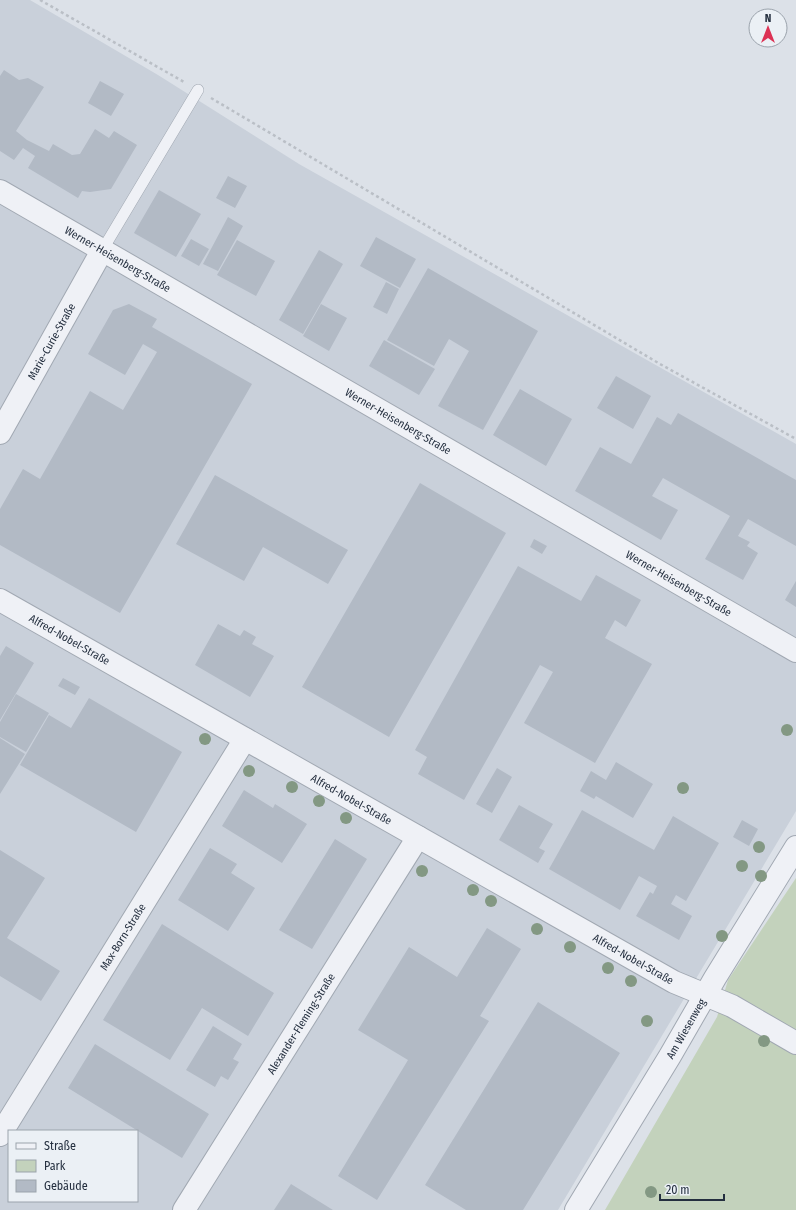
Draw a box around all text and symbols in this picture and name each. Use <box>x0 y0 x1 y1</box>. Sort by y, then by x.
north arrow <box>748 8 788 48</box>
text: N <box>765 12 771 25</box>
street label: Werner-Heisenberg-Straße <box>63 223 173 295</box>
street label: Marie-Curie-Straße <box>25 301 78 382</box>
street label: Werner-Heisenberg-Straße <box>343 386 453 457</box>
street label: Werner-Heisenberg-Straße <box>624 548 734 619</box>
street label: Alfred-Nobel-Straße <box>27 611 112 667</box>
street label: Alfred-Nobel-Straße <box>309 771 394 827</box>
street label: Max-Born-Straße <box>97 901 148 973</box>
street label: Alfred-Nobel-Straße <box>591 931 676 987</box>
street label: Alexander-Fleming-Straße <box>264 971 337 1077</box>
street label: Am Wiesenweg <box>663 996 709 1061</box>
legend <box>8 1130 138 1202</box>
text: Straße <box>44 1139 76 1153</box>
text: Park <box>44 1159 66 1173</box>
scale bar <box>660 1176 724 1202</box>
text: Gebäude <box>44 1179 88 1193</box>
text: 20 m <box>666 1183 690 1197</box>

